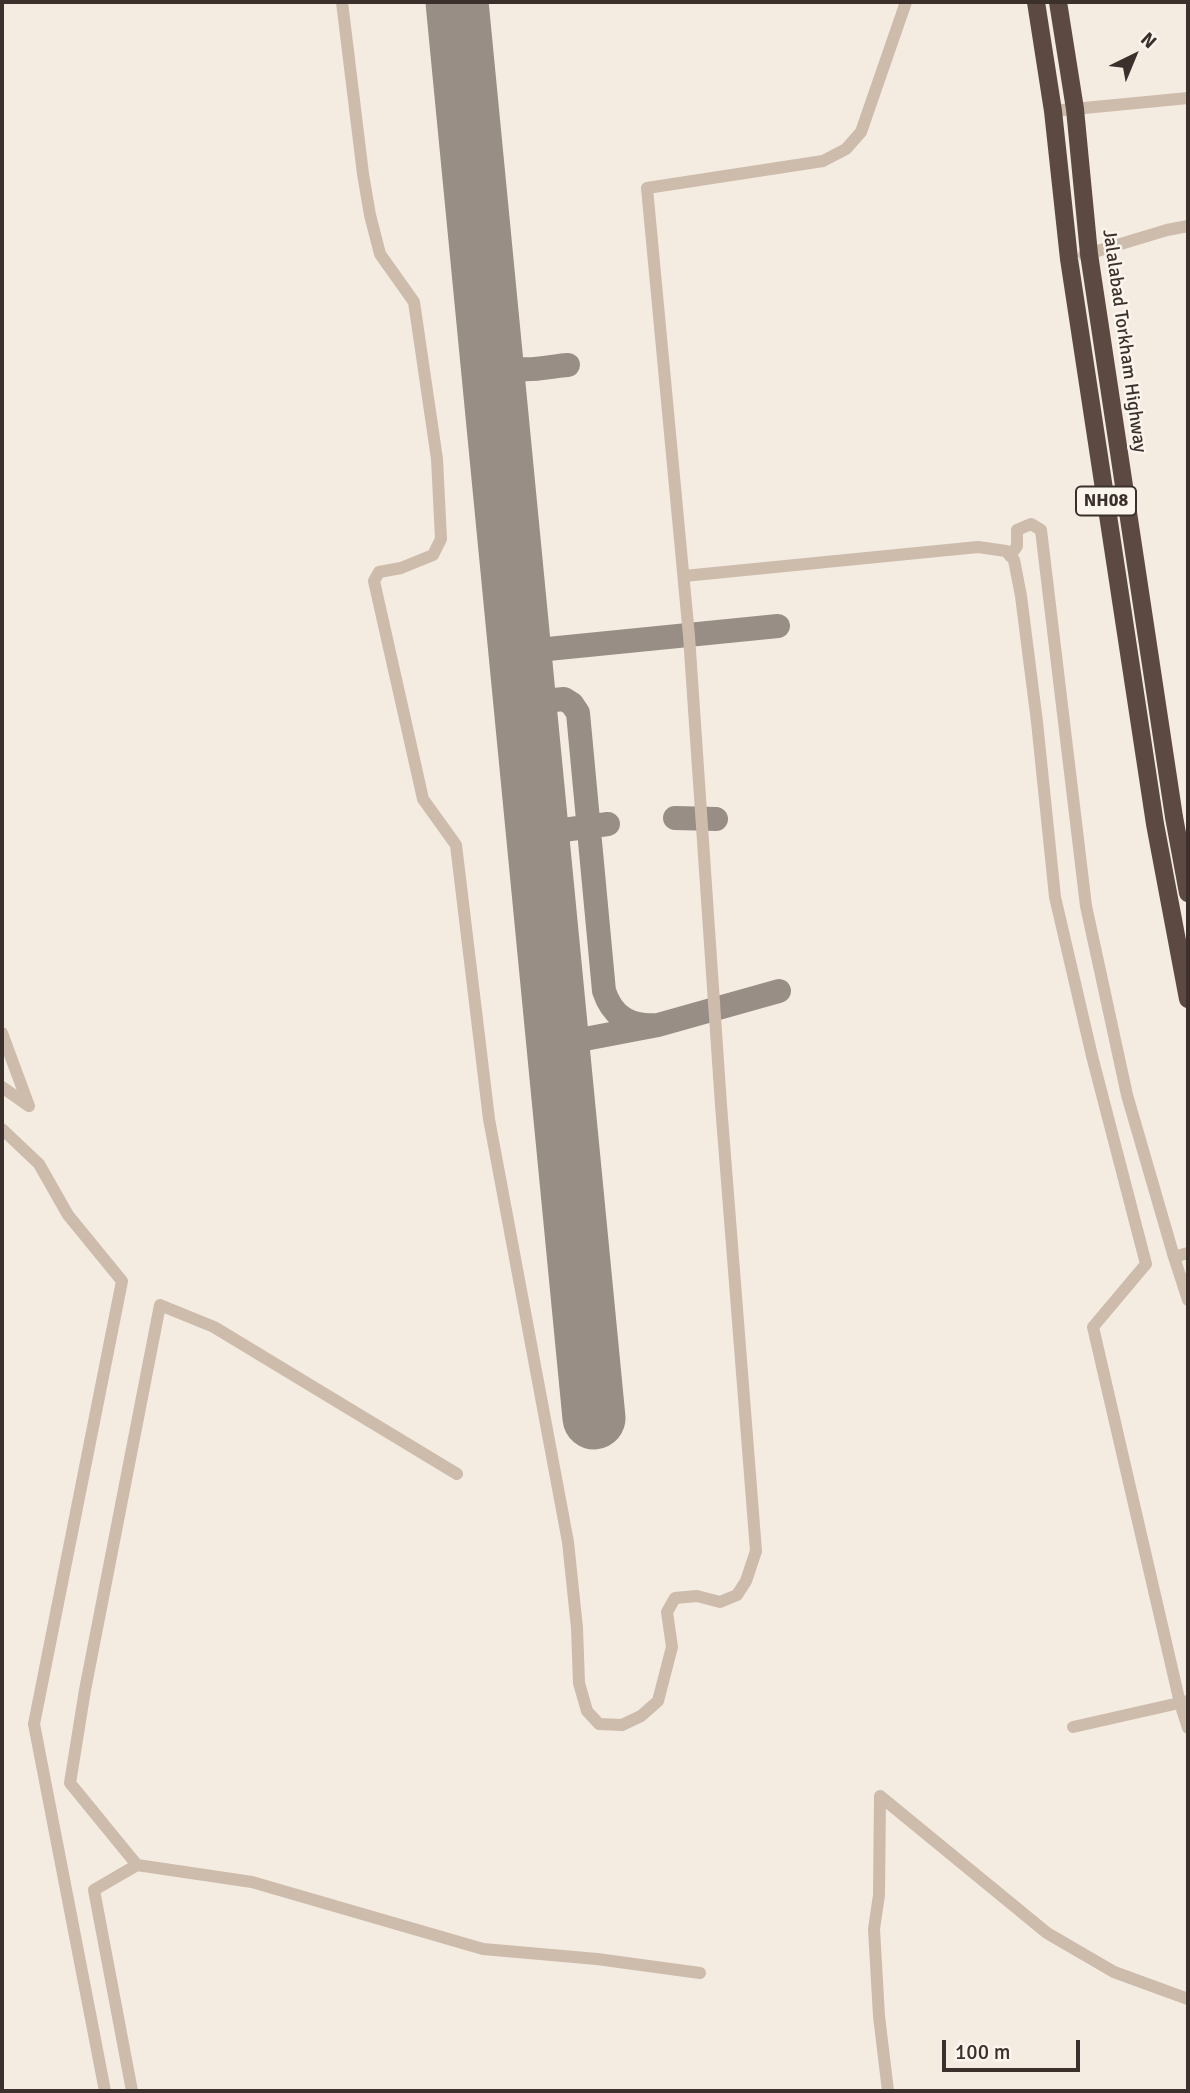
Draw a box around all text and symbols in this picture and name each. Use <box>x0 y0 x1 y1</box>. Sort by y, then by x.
north arrow <box>1099 21 1169 91</box>
text: N <box>1135 27 1161 54</box>
street label: Jalalabad Torkham Highway <box>1097 228 1151 454</box>
road number: NH08 <box>1076 486 1136 516</box>
scale bar <box>945 2026 1083 2070</box>
text: 100 m <box>955 2039 1010 2065</box>

